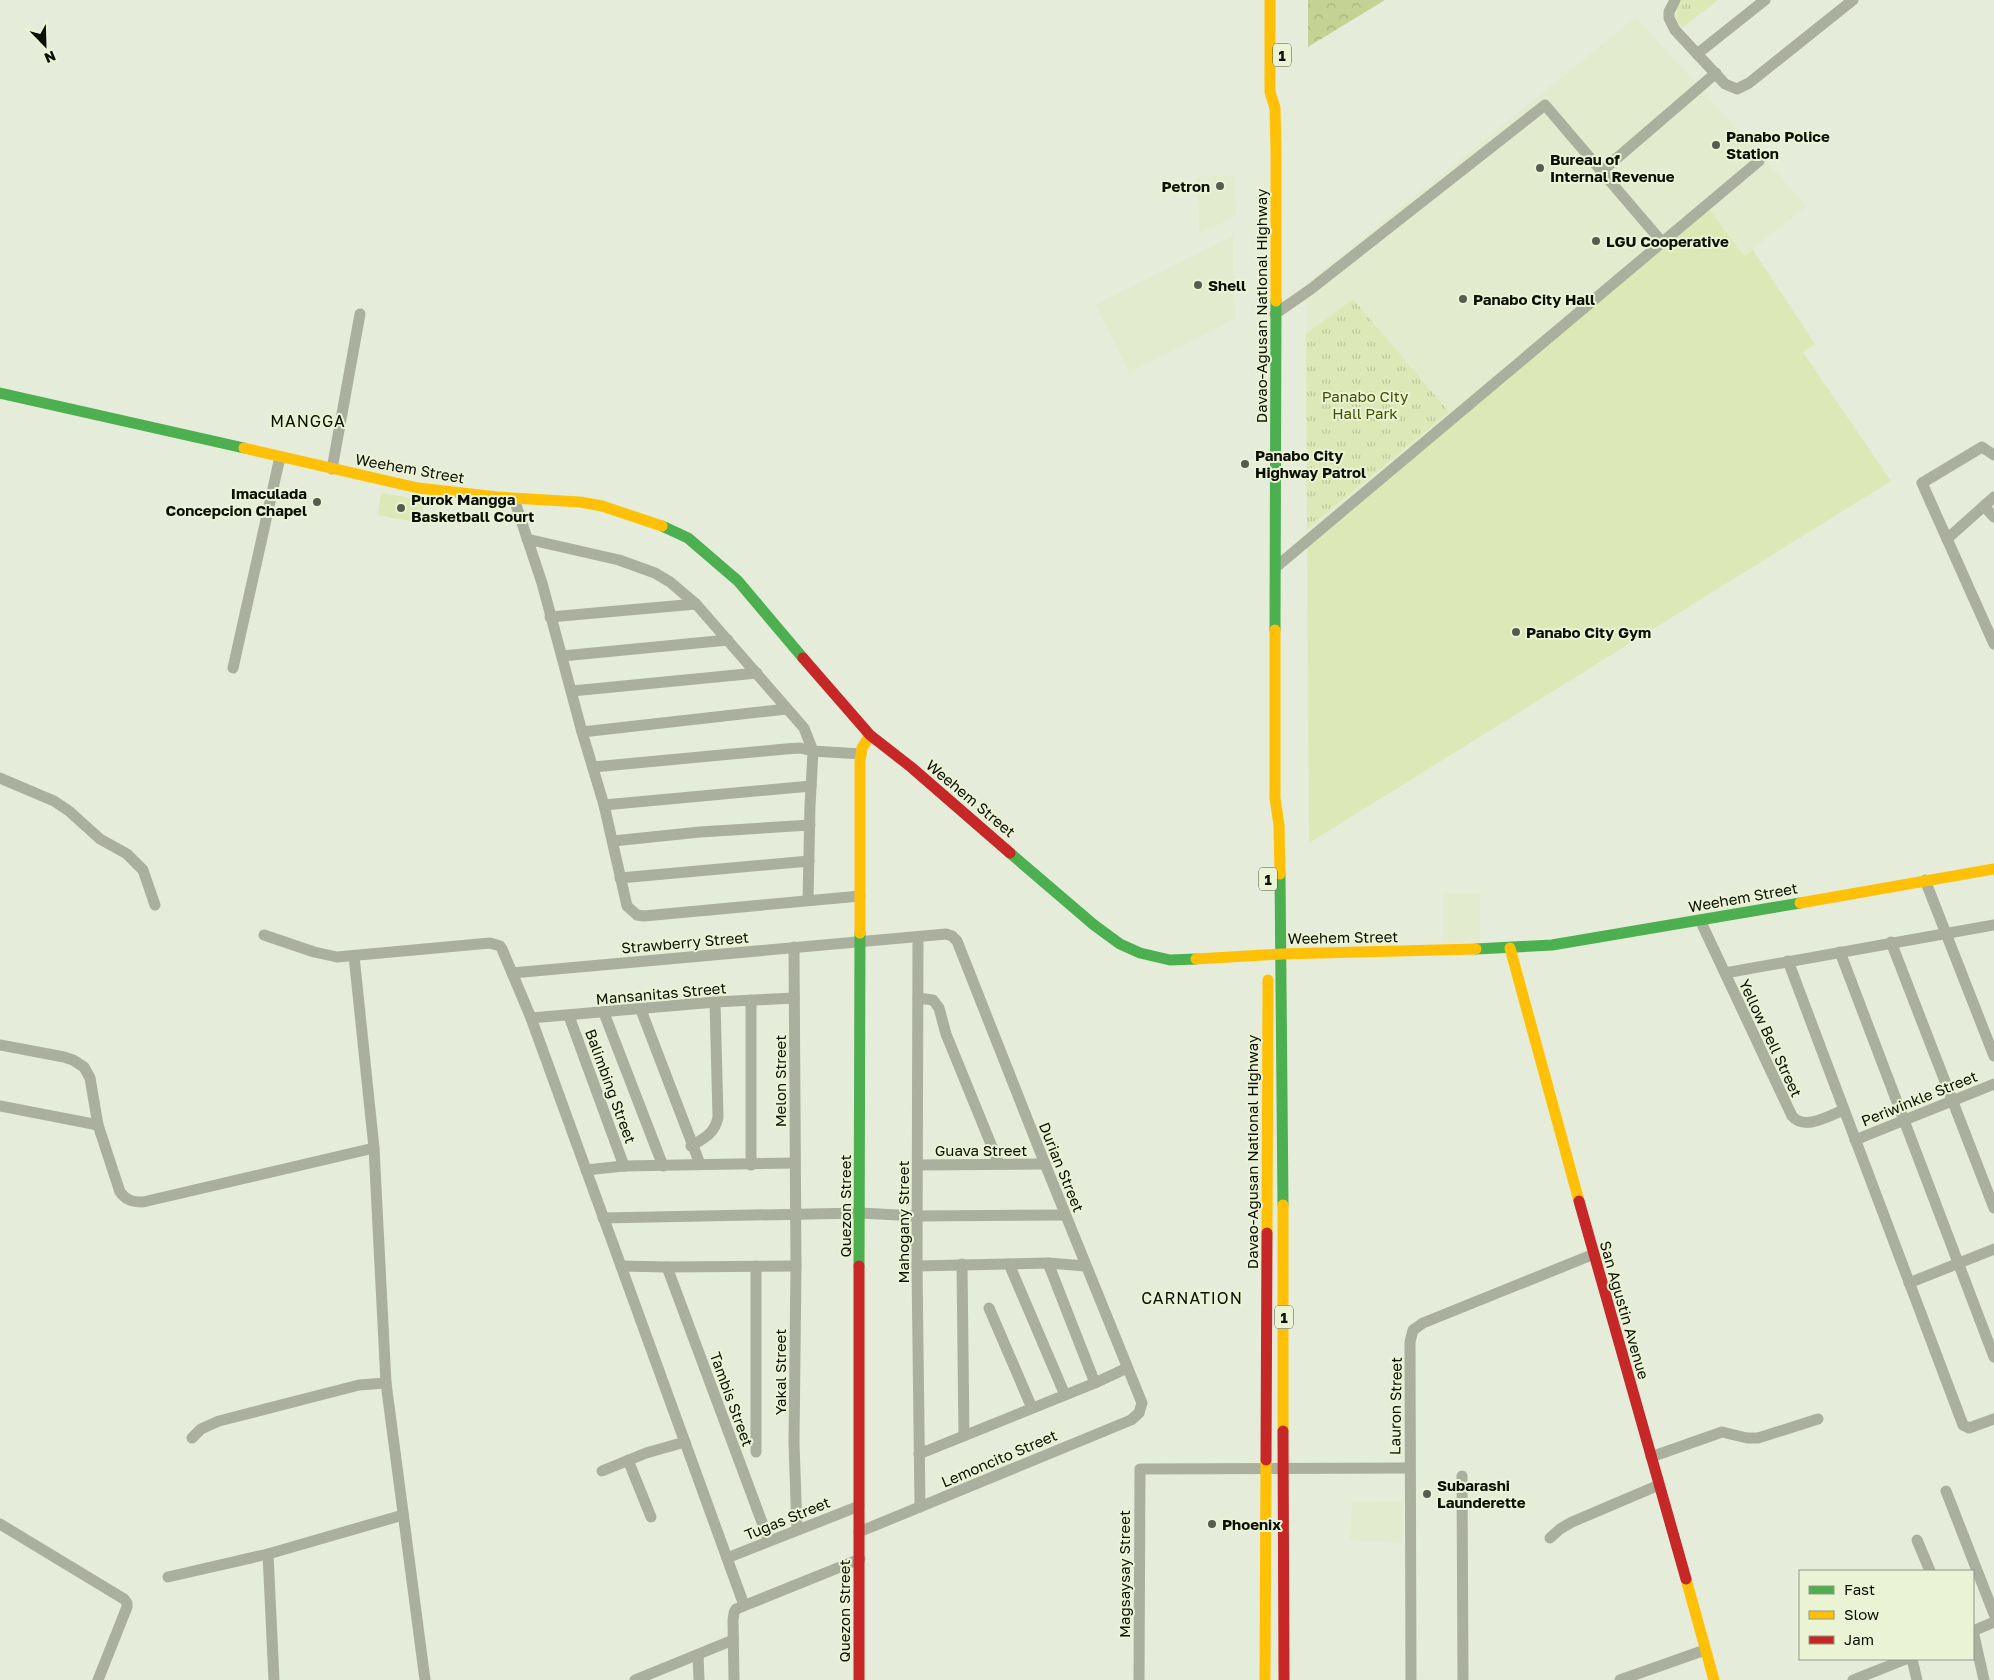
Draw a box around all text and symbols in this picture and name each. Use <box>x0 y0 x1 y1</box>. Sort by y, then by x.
north arrow <box>20 20 70 70</box>
road number: 1 <box>1273 44 1291 66</box>
text: N <box>42 48 58 67</box>
place label: Panabo Police Station <box>1726 127 1830 162</box>
marker: Panabo Police Station <box>1710 139 1722 151</box>
place label: Bureau of Internal Revenue <box>1550 150 1675 185</box>
marker: Bureau of Internal Revenue <box>1534 162 1546 174</box>
place label: Petron <box>1162 177 1210 195</box>
marker: Petron <box>1214 180 1226 192</box>
street label: Davao-Agusan National Highway <box>1252 188 1270 423</box>
place label: LGU Cooperative <box>1606 232 1729 250</box>
marker: LGU Cooperative <box>1590 235 1602 247</box>
place label: Shell <box>1208 276 1246 294</box>
marker: Shell <box>1192 279 1204 291</box>
place label: Panabo City Hall <box>1473 290 1595 308</box>
marker: Panabo City Hall <box>1457 293 1469 305</box>
park label: Panabo City Hall Park <box>1322 387 1409 422</box>
district label: MANGGA <box>270 411 346 431</box>
place label: Panabo City Highway Patrol <box>1255 446 1366 481</box>
street label: Weehem Street <box>354 450 466 486</box>
marker: Panabo City Highway Patrol <box>1239 458 1251 470</box>
place label: Imaculada Concepcion Chapel <box>165 484 307 519</box>
place label: Purok Mangga Basketball Court <box>411 490 534 525</box>
marker: Imaculada Concepcion Chapel <box>311 496 323 508</box>
marker: Purok Mangga Basketball Court <box>395 502 407 514</box>
place label: Panabo City Gym <box>1526 623 1651 641</box>
marker: Panabo City Gym <box>1510 626 1522 638</box>
street label: Weehem Street <box>923 756 1019 840</box>
road number: 1 <box>1259 868 1277 891</box>
street label: Weehem Street <box>1687 879 1799 915</box>
street label: Strawberry Street <box>620 927 750 957</box>
street label: Weehem Street <box>1288 927 1398 947</box>
street label: Yellow Bell Street <box>1736 976 1806 1100</box>
street label: Mansanitas Street <box>595 978 727 1008</box>
street label: Balimbing Street <box>582 1026 640 1146</box>
street label: Davao-Agusan National Highway <box>1243 1034 1261 1269</box>
street label: Melon Street <box>771 1035 789 1127</box>
street label: Periwinkle Street <box>1858 1066 1980 1130</box>
street label: Durian Street <box>1036 1119 1088 1215</box>
street label: Guava Street <box>935 1141 1027 1159</box>
street label: Quezon Street <box>836 1155 854 1257</box>
street label: Mahogany Street <box>894 1161 912 1283</box>
street label: San Agustin Avenue <box>1597 1239 1653 1382</box>
district label: CARNATION <box>1141 1288 1243 1308</box>
road number: 1 <box>1275 1305 1293 1328</box>
street label: Yakal Street <box>771 1329 789 1415</box>
street label: Tambis Street <box>707 1349 757 1449</box>
street label: Lauron Street <box>1385 1357 1405 1455</box>
street label: Lemoncito Street <box>938 1425 1060 1491</box>
place label: Subarashi Launderette <box>1437 1476 1526 1511</box>
marker: Subarashi Launderette <box>1421 1488 1433 1500</box>
street label: Tugas Street <box>742 1493 832 1543</box>
street label: Magsaysay Street <box>1115 1510 1133 1638</box>
place label: Phoenix <box>1222 1515 1281 1533</box>
marker: Phoenix <box>1206 1518 1218 1530</box>
street label: Quezon Street <box>835 1560 853 1662</box>
legend <box>1799 1570 1974 1660</box>
text: Fast <box>1844 1580 1875 1598</box>
text: Slow <box>1844 1605 1879 1623</box>
text: Jam <box>1844 1630 1874 1648</box>

